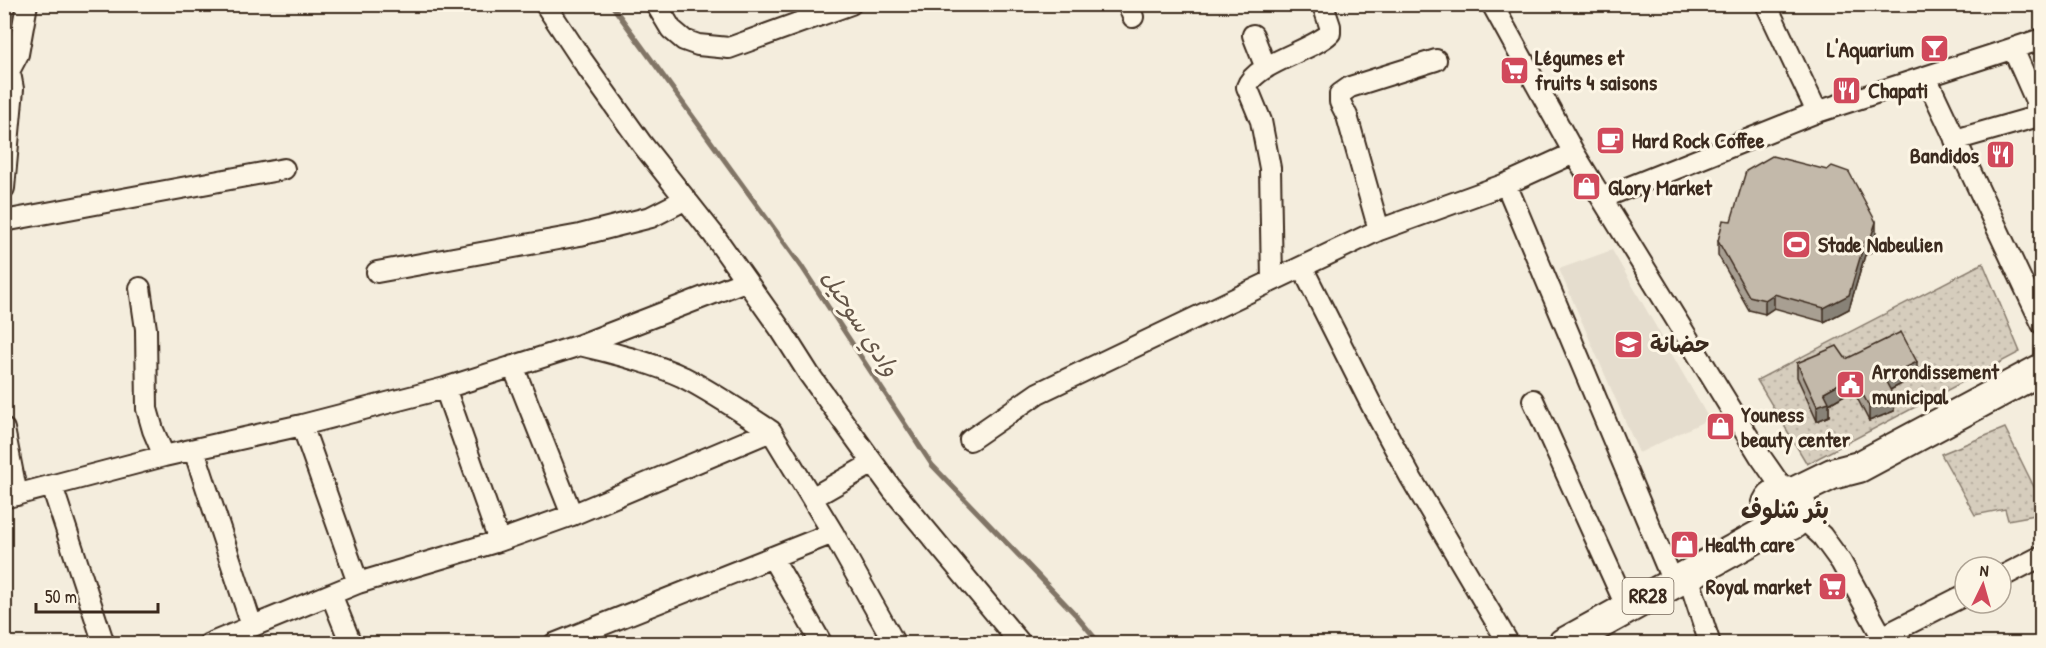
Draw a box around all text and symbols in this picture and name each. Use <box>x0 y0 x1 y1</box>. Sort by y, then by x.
bar icon: L'Aquarium <box>1919 33 1951 65</box>
place label: L'Aquarium <box>1827 34 1914 65</box>
place label: Légumes et fruits 4 saisons <box>1535 42 1658 97</box>
supermarket icon: Légumes et fruits 4 saisons <box>1498 54 1530 86</box>
restaurant icon: Chapati <box>1831 74 1863 106</box>
place label: Chapati <box>1868 75 1928 106</box>
cafe icon: Hard Rock Coffee <box>1595 124 1627 156</box>
place label: Hard Rock Coffee <box>1632 125 1765 155</box>
restaurant icon: Bandidos <box>1984 139 2016 171</box>
place label: Bandidos <box>1910 140 1980 170</box>
shop icon: Glory Market <box>1571 171 1603 203</box>
place label: Glory Market <box>1608 172 1713 203</box>
sports icon: Stade Nabeulien <box>1781 228 1813 260</box>
place label: Stade Nabeulien <box>1818 229 1943 259</box>
water label: وادي سوحيل <box>813 263 907 383</box>
school or university icon: حضانة <box>1613 328 1645 360</box>
place label: حضانة <box>1650 329 1710 359</box>
place label: Arrondissement municipal <box>1872 356 2000 412</box>
public building icon: Arrondissement municipal <box>1835 368 1867 400</box>
place label: Youness beauty center <box>1741 399 1851 455</box>
shop icon: Youness beauty center <box>1704 411 1736 443</box>
district label: بئر شلوف <box>1741 493 1829 526</box>
shop icon: Health care <box>1668 528 1700 560</box>
place label: Health care <box>1705 529 1795 559</box>
north arrow <box>1953 555 2013 615</box>
text: N <box>1979 559 1990 581</box>
supermarket icon: Royal market <box>1816 570 1848 602</box>
place label: Royal market <box>1706 571 1812 602</box>
scale bar <box>36 576 158 614</box>
road number: RR28 <box>1622 578 1674 614</box>
text: 50 m <box>45 584 77 609</box>

